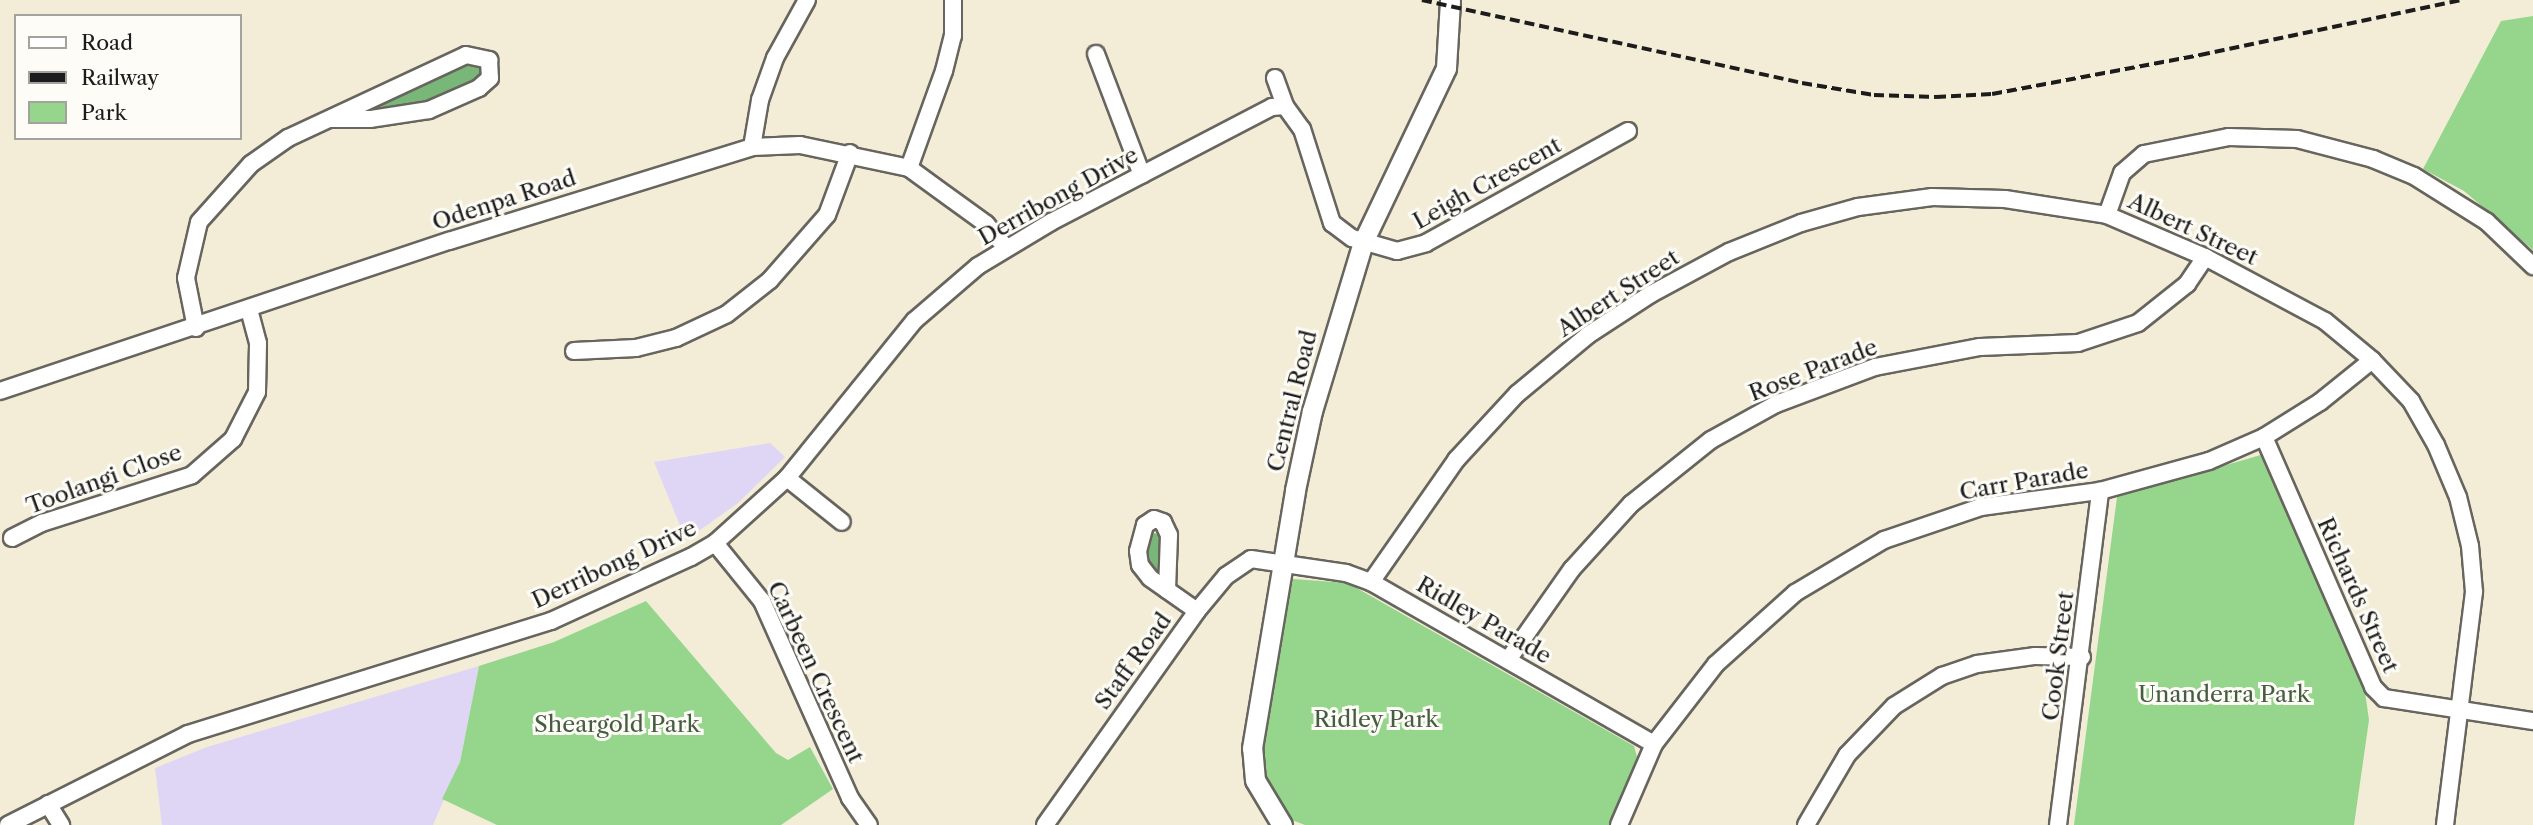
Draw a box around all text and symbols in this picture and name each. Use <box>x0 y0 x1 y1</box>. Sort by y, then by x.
legend <box>14 14 242 140</box>
text: Road <box>81 30 133 55</box>
text: Railway <box>81 65 159 90</box>
text: Park <box>81 100 127 125</box>
street label: Leigh Crescent <box>1408 131 1566 235</box>
street label: Derribong Drive <box>973 141 1143 251</box>
street label: Odenpa Road <box>429 164 579 236</box>
street label: Albert Street <box>2124 187 2262 271</box>
street label: Albert Street <box>1552 243 1684 343</box>
street label: Central Road <box>1261 327 1323 475</box>
street label: Rose Parade <box>1745 333 1881 407</box>
street label: Toolangi Close <box>23 438 185 520</box>
street label: Carr Parade <box>1957 456 2091 506</box>
street label: Richards Street <box>2311 513 2405 677</box>
street label: Derribong Drive <box>527 514 701 614</box>
street label: Ridley Parade <box>1411 570 1557 670</box>
street label: Carbeen Crescent <box>762 577 870 767</box>
street label: Cook Street <box>2036 590 2080 722</box>
street label: Staff Road <box>1089 607 1177 715</box>
park label: Unanderra Park <box>2138 680 2310 708</box>
park label: Ridley Park <box>1313 705 1439 733</box>
park label: Sheargold Park <box>534 710 700 738</box>

